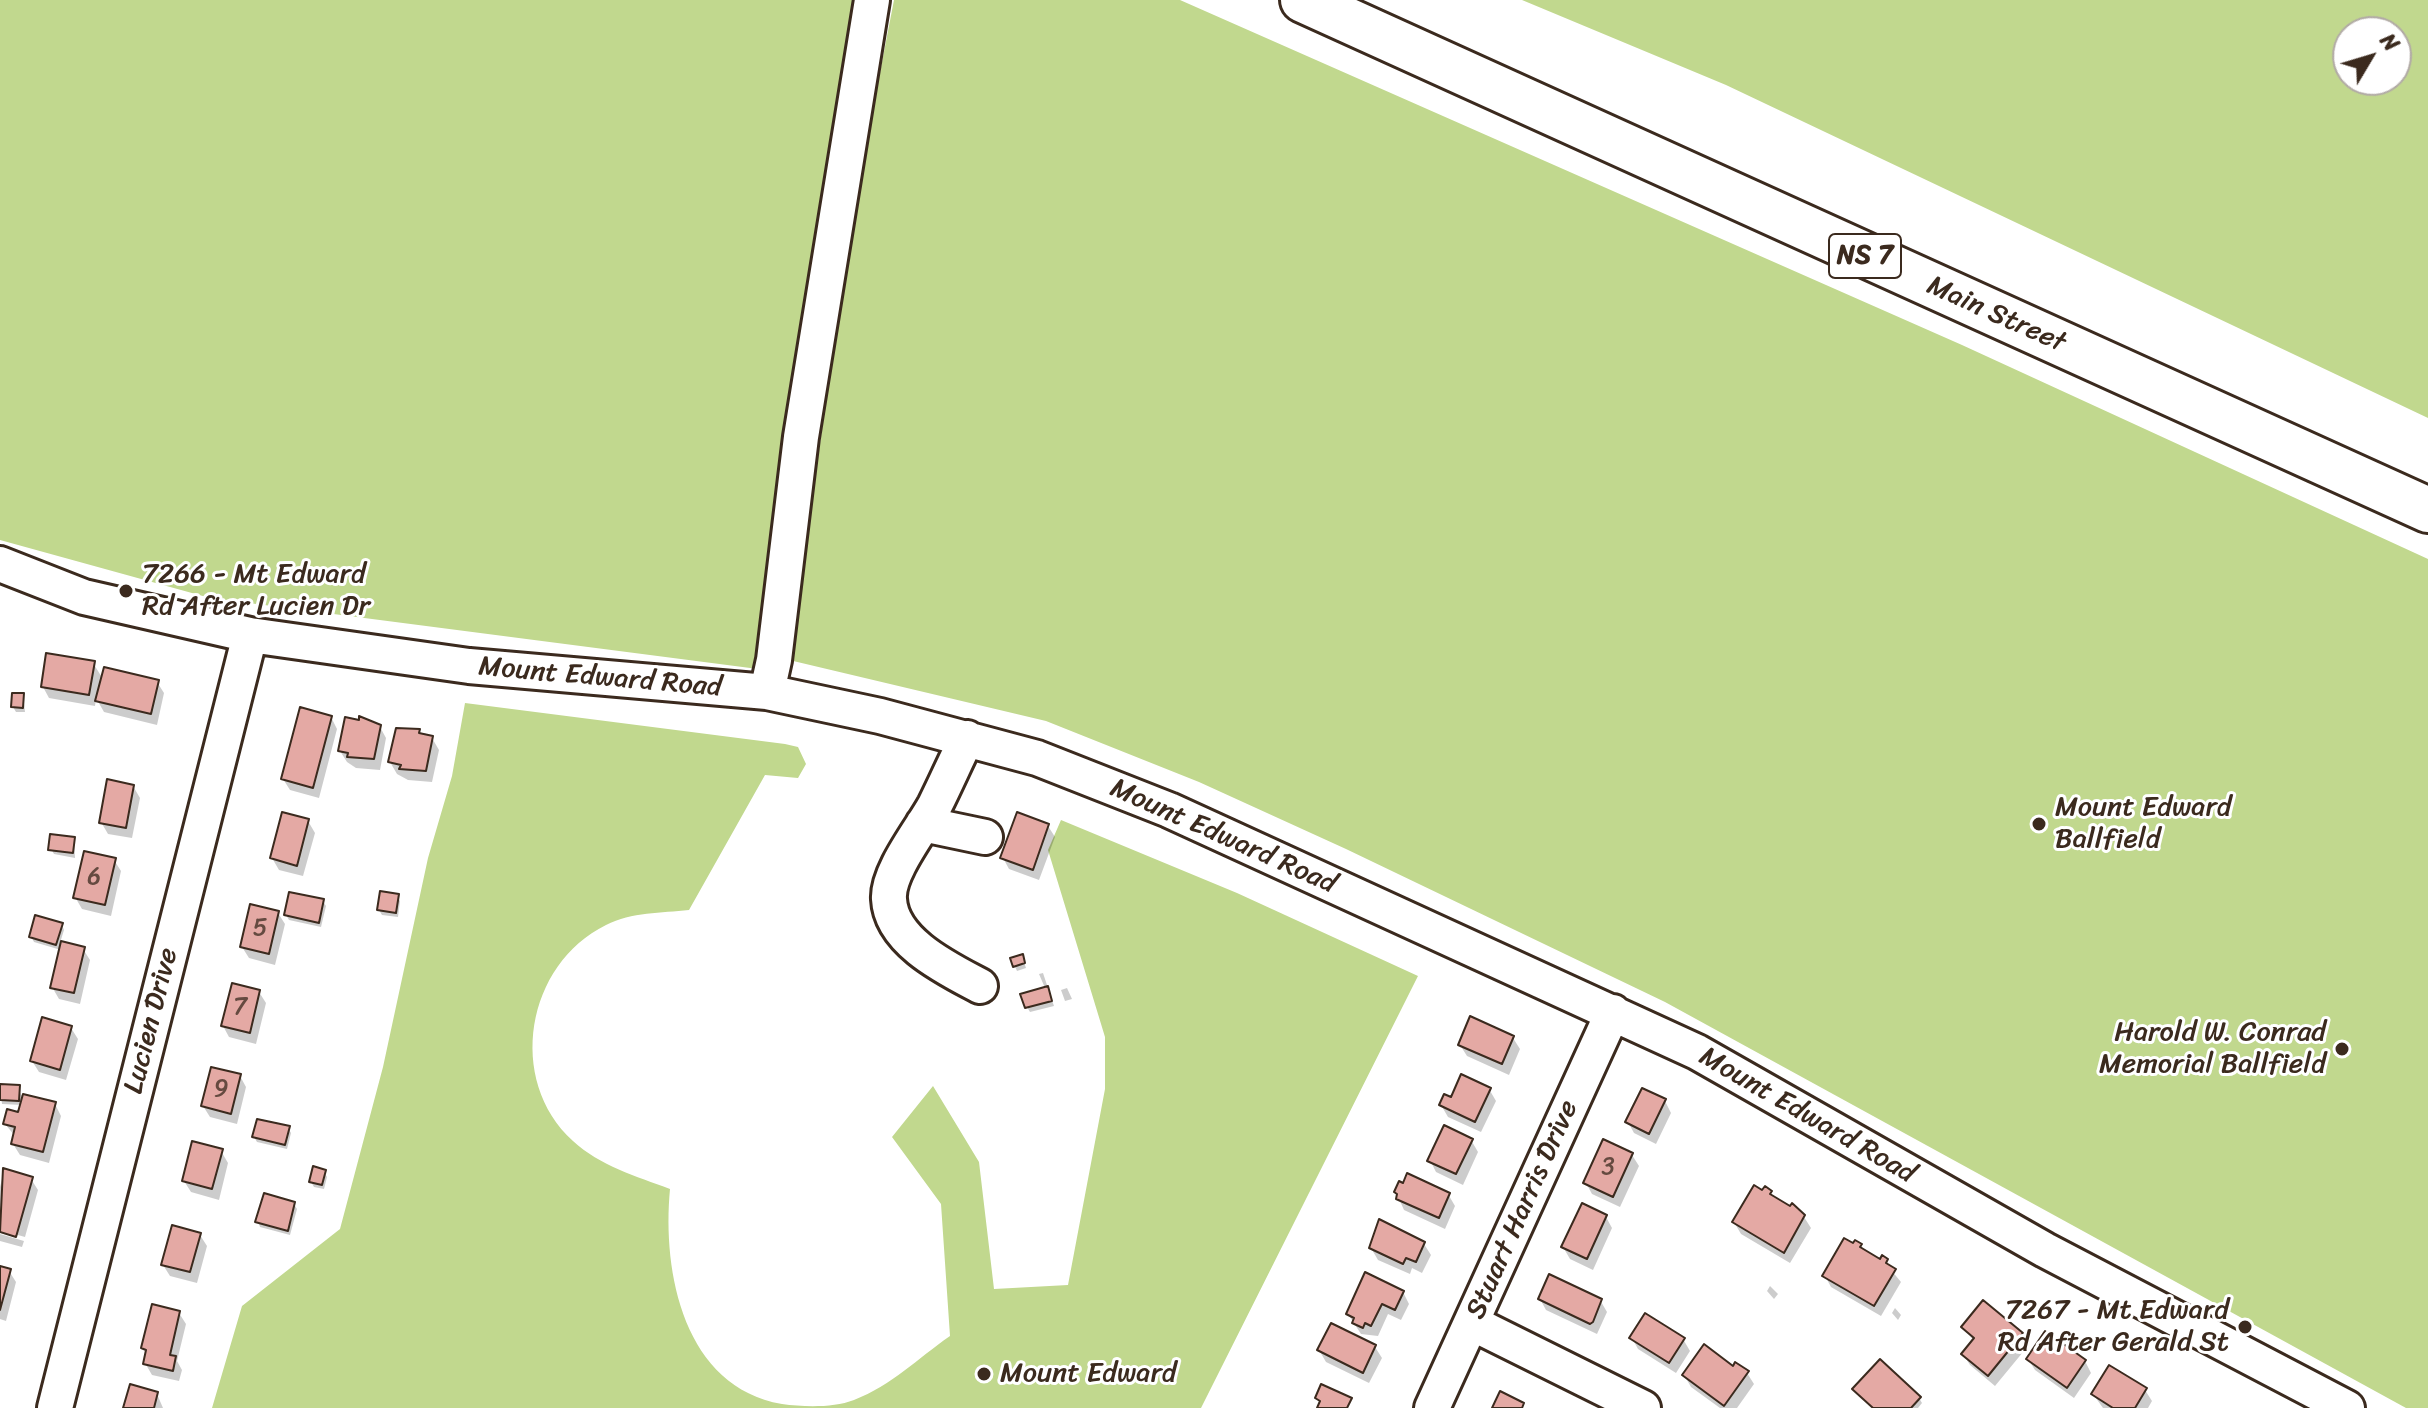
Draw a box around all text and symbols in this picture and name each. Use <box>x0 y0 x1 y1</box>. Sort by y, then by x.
north arrow <box>2332 16 2412 96</box>
text: N <box>2370 24 2410 60</box>
road number: NS 7 <box>1829 234 1901 278</box>
street label: Main Street <box>1921 269 2071 361</box>
place label: 7266 - Mt Edward Rd After Lucien Dr <box>142 558 370 624</box>
marker: 7266 - Mt Edward Rd After Lucien Dr <box>117 582 135 600</box>
street label: Mount Edward Road <box>477 651 723 705</box>
street label: Mount Edward Road <box>1105 772 1341 902</box>
place label: Mount Edward Ballfield <box>2055 791 2232 857</box>
marker: Mount Edward Ballfield <box>2030 815 2048 833</box>
house number: 6 <box>87 864 101 892</box>
house number: 5 <box>253 915 267 943</box>
street label: Lucien Drive <box>118 945 186 1097</box>
house number: 7 <box>233 994 247 1022</box>
place label: Harold W. Conrad Memorial Ballfield <box>2099 1016 2326 1082</box>
street label: Mount Edward Road <box>1693 1040 1921 1192</box>
marker: Harold W. Conrad Memorial Ballfield <box>2333 1040 2351 1058</box>
house number: 9 <box>214 1076 228 1104</box>
street label: Stuart Harris Drive <box>1460 1096 1586 1324</box>
house number: 3 <box>1601 1154 1615 1182</box>
place label: 7267 - Mt Edward Rd After Gerald St <box>1998 1294 2229 1360</box>
marker: 7267 - Mt Edward Rd After Gerald St <box>2236 1318 2254 1336</box>
place label: Mount Edward <box>1000 1357 1177 1391</box>
marker: Mount Edward <box>975 1365 993 1383</box>

